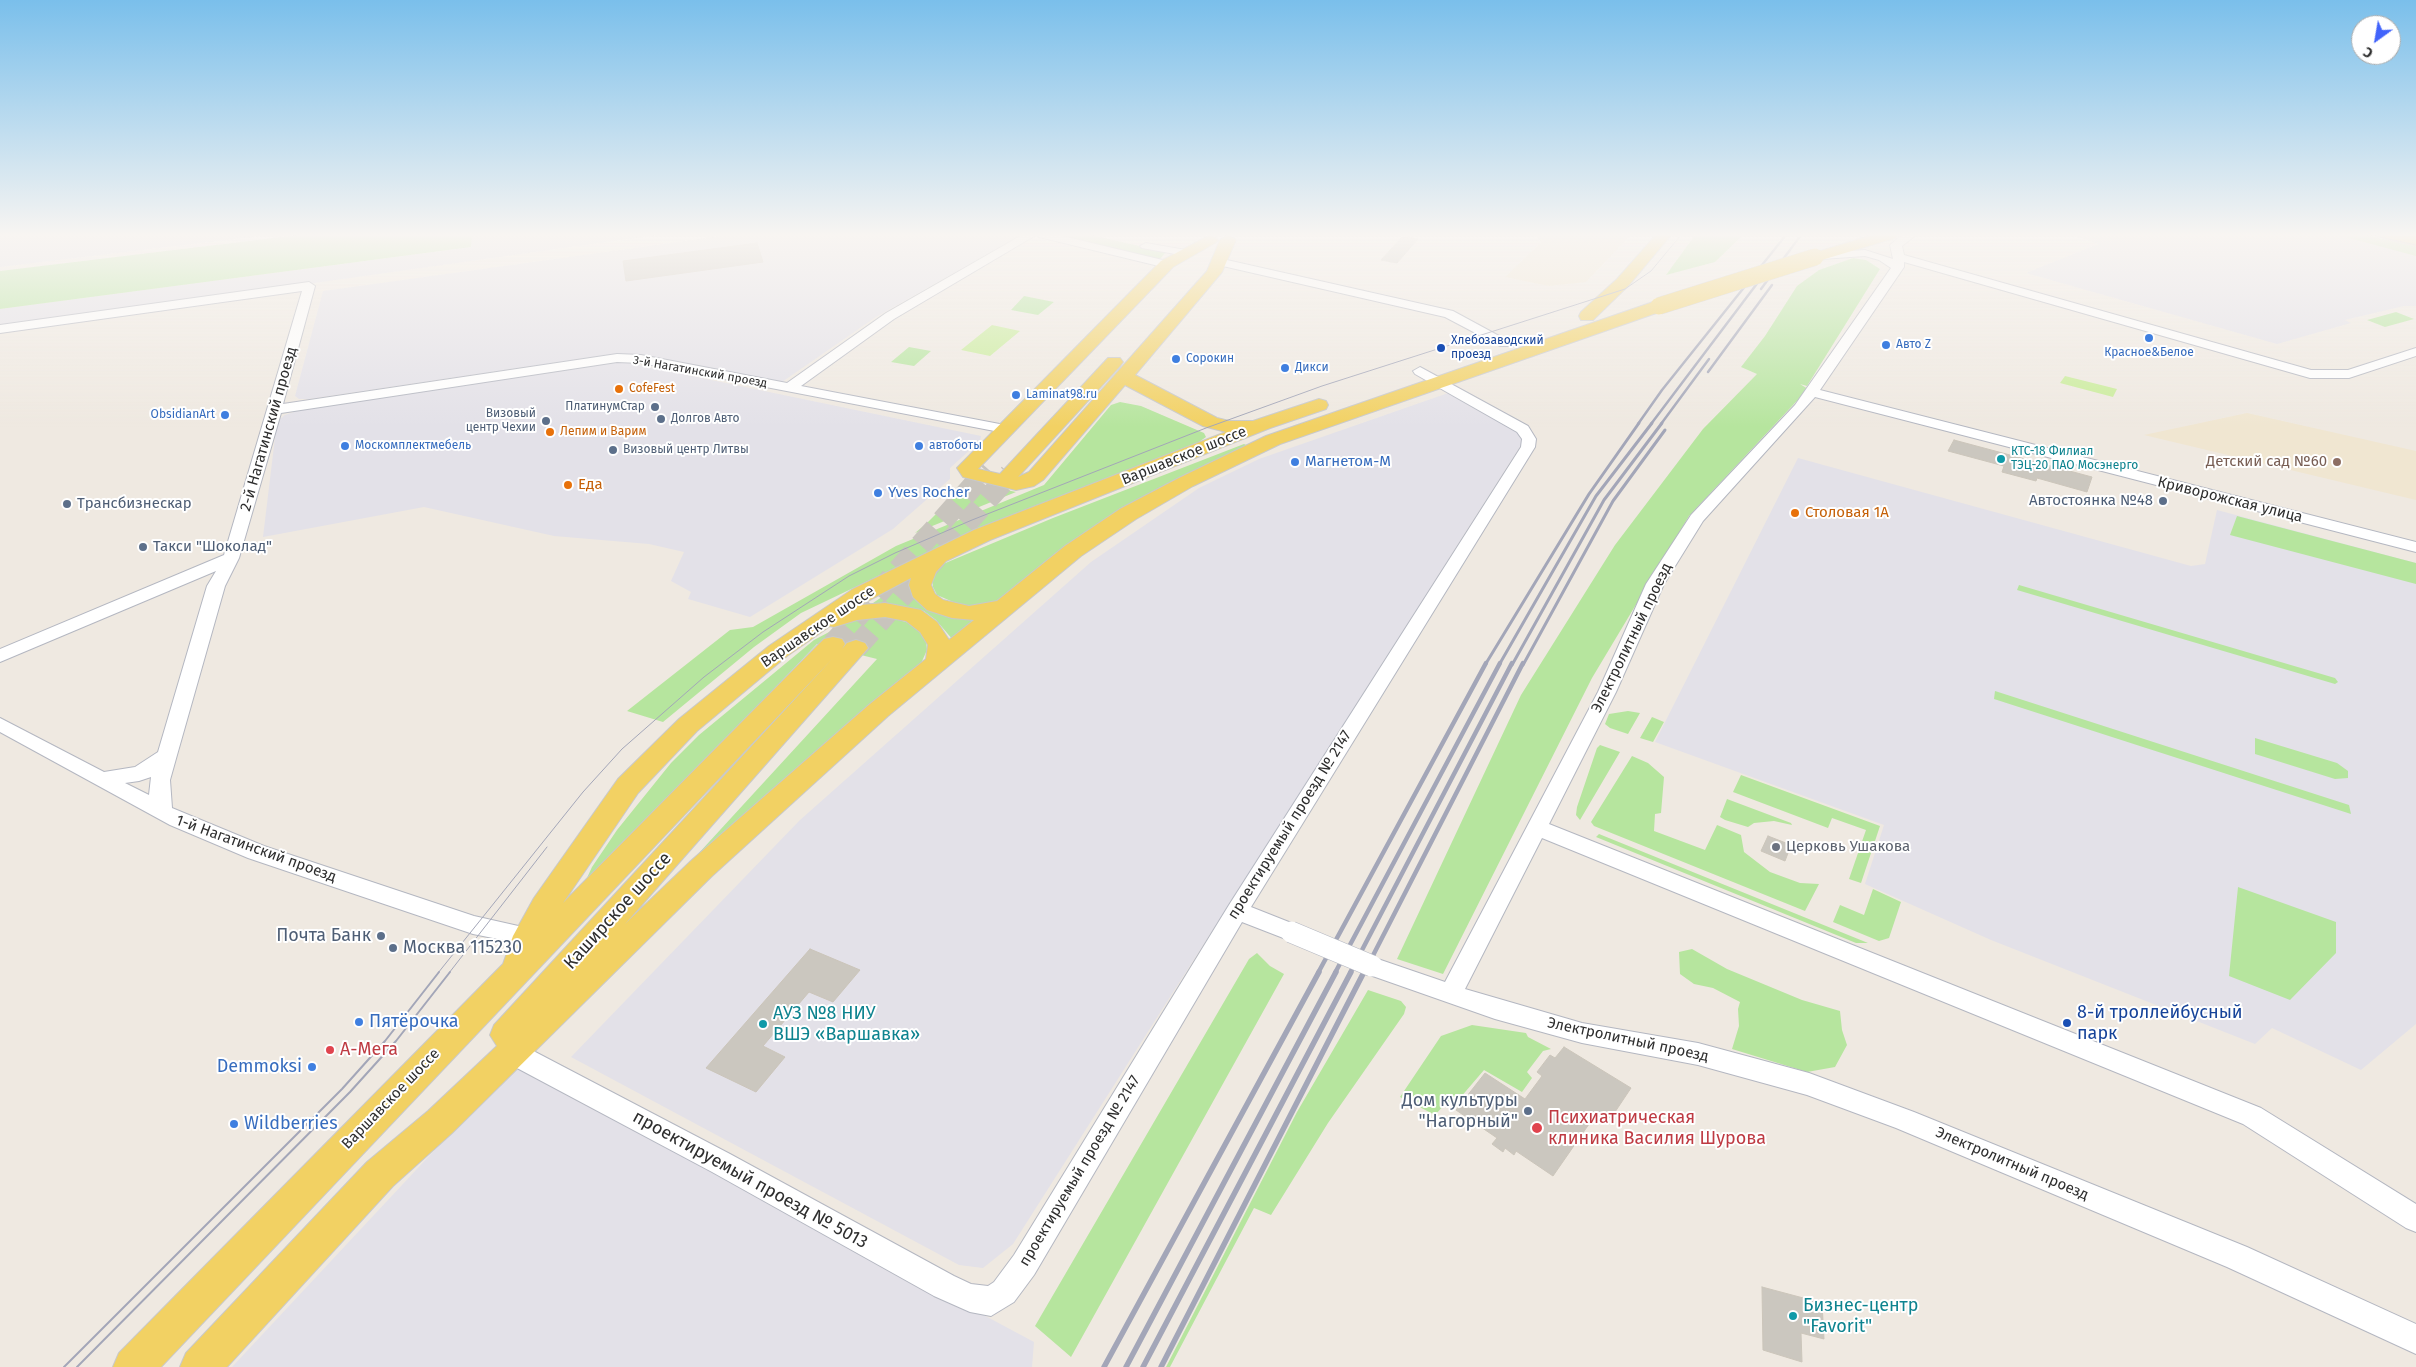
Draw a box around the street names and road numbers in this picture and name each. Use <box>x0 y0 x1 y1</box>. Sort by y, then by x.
street label: 2-й Нагатинский проезд <box>237 345 301 513</box>
street label: 3-й Нагатинский проезд <box>632 353 768 391</box>
street label: Варшавское шоссе <box>1119 423 1249 489</box>
street label: Криворожская улица <box>2156 473 2304 527</box>
street label: Электролитный проезд <box>1588 560 1676 716</box>
street label: Варшавское шоссе <box>758 582 878 672</box>
street label: проектируемый проезд № 2147 <box>1224 727 1356 923</box>
street label: 1-й Нагатинский проезд <box>173 812 339 886</box>
street label: Каширское шоссе <box>560 848 676 974</box>
street label: Электролитный проезд <box>1546 1014 1710 1066</box>
street label: Варшавское шоссе <box>338 1045 444 1153</box>
street label: проектируемый проезд № 2147 <box>1016 1072 1144 1270</box>
street label: проектируемый проезд № 5013 <box>629 1106 871 1254</box>
street label: Электролитный проезд <box>1933 1124 2091 1204</box>

